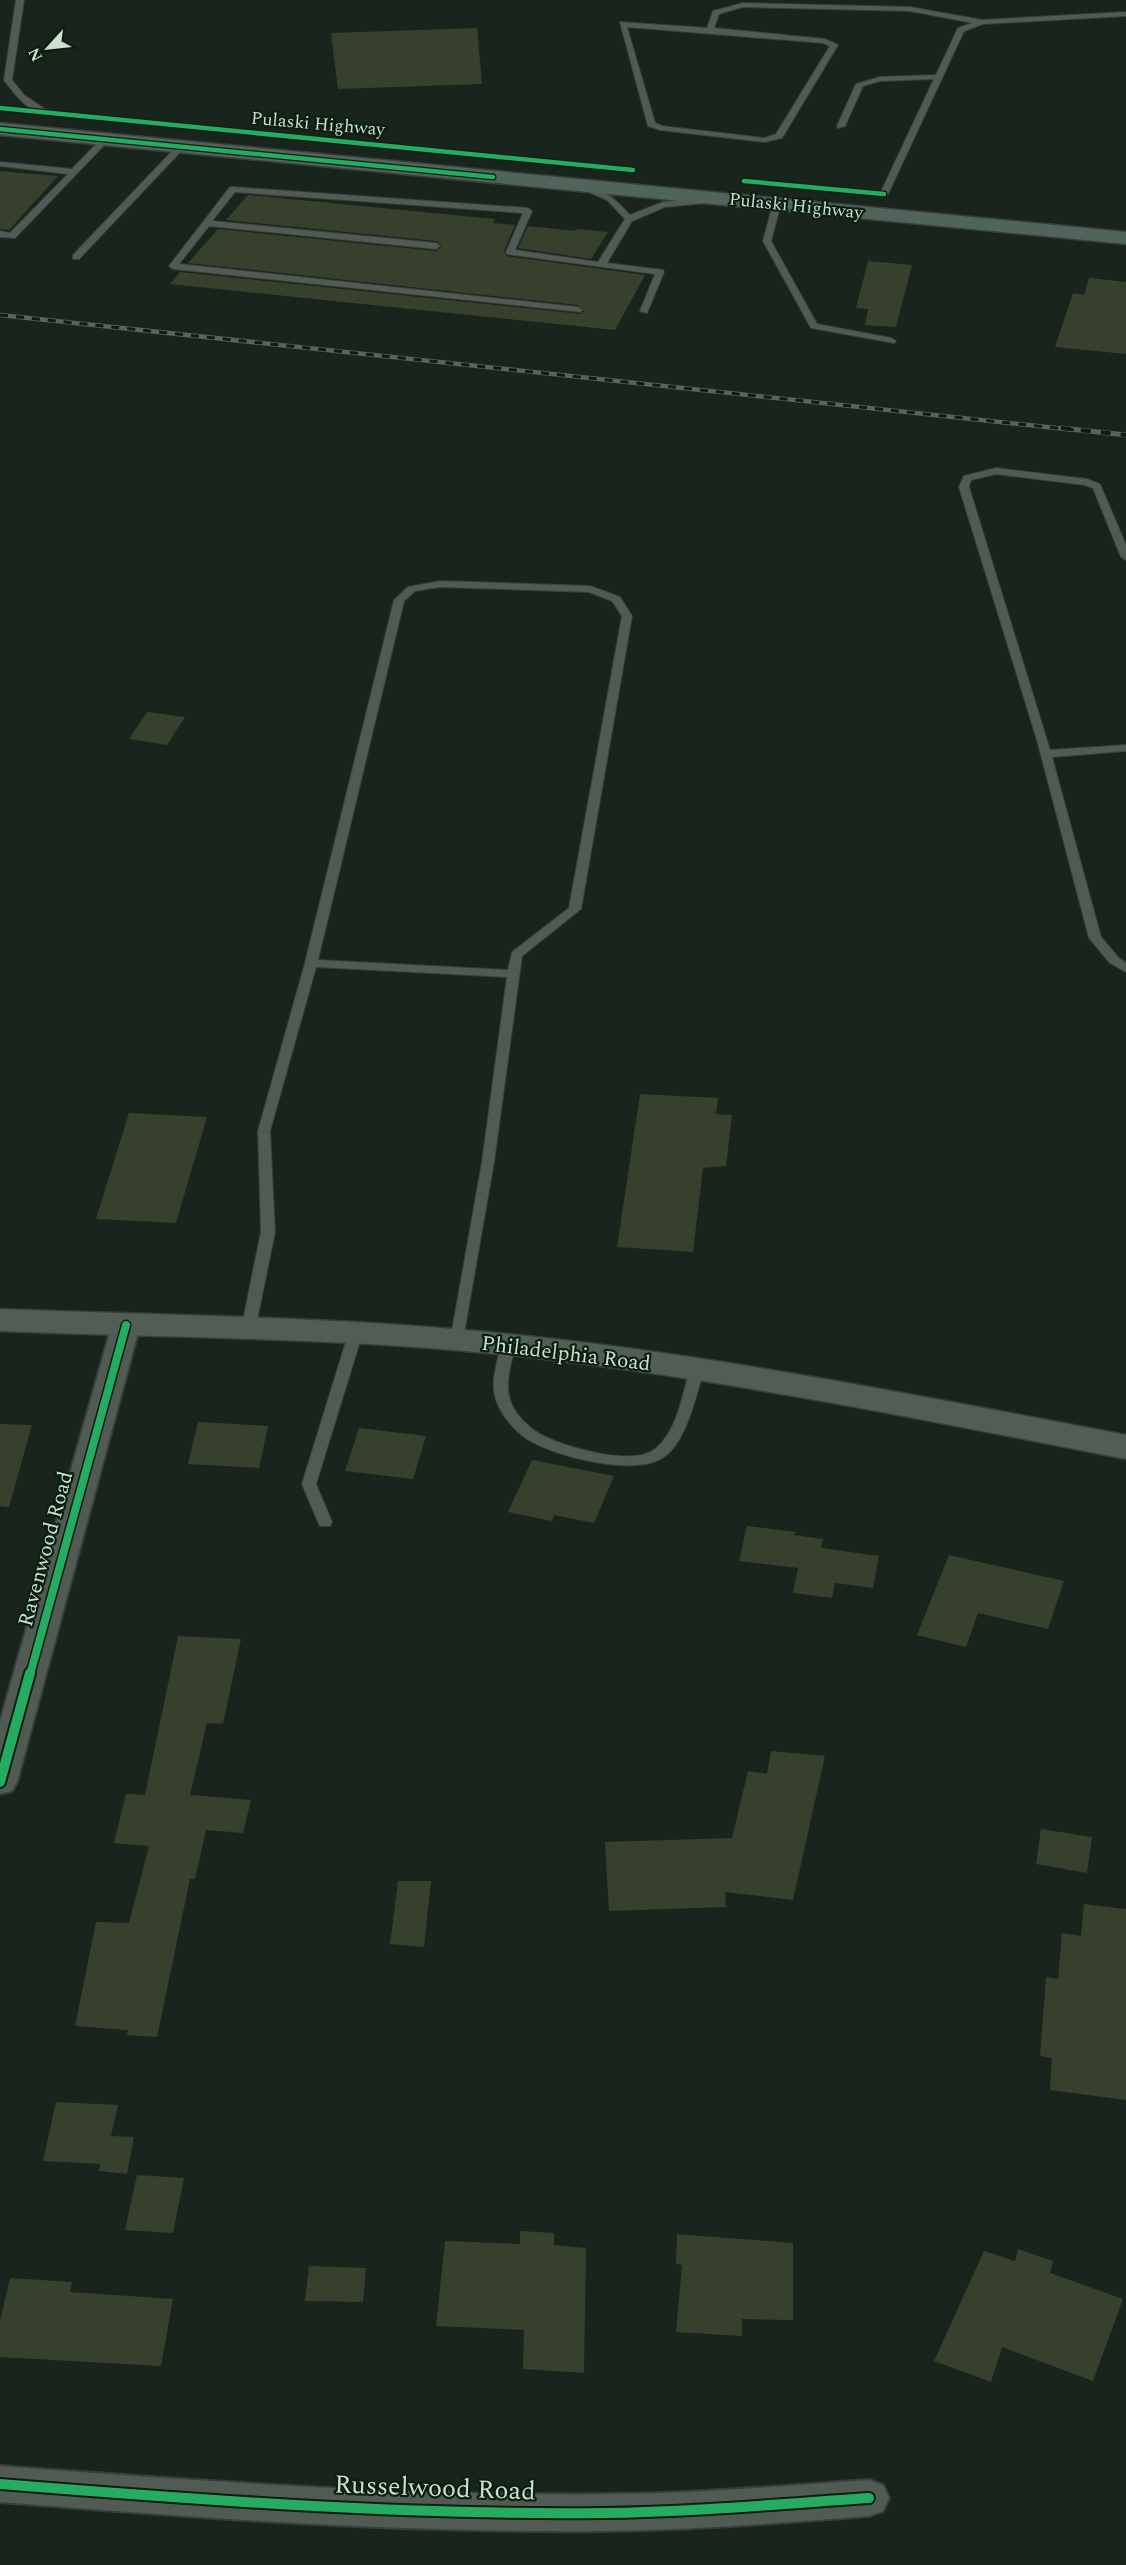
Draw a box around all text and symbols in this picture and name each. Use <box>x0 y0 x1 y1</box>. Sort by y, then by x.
north arrow <box>18 18 78 78</box>
text: N <box>22 43 49 66</box>
street label: Pulaski Highway <box>250 105 387 143</box>
street label: Pulaski Highway <box>728 186 866 227</box>
street label: Philadelphia Road <box>480 1328 652 1380</box>
street label: Ravenwood Road <box>10 1468 82 1630</box>
street label: Russelwood Road <box>333 2464 537 2512</box>

